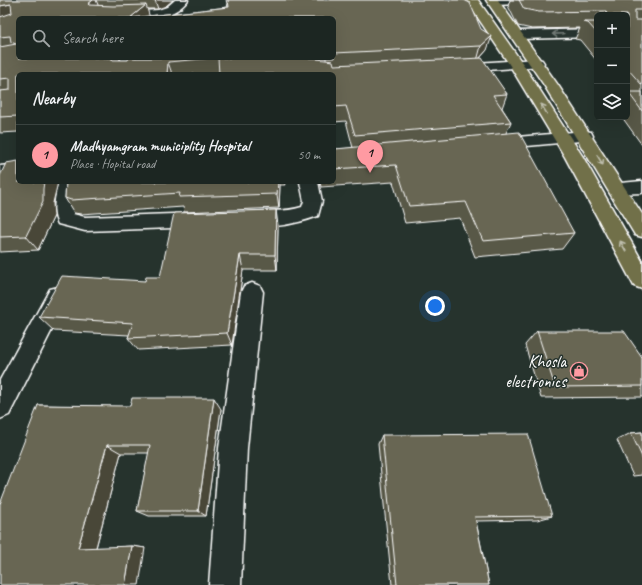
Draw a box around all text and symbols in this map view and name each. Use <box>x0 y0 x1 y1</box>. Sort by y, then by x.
map controls <box>594 12 630 120</box>
button: + <box>594 12 630 48</box>
search box <box>16 16 336 60</box>
icon: search <box>30 27 52 49</box>
text: Search here <box>62 29 123 48</box>
one-way arrow <box>552 31 565 38</box>
button: − <box>594 48 630 84</box>
button: layers <box>594 84 630 120</box>
text: Nearby <box>32 88 75 109</box>
one-way arrow <box>540 103 548 115</box>
text: Madhyamgram municiplity Hospital <box>70 137 250 156</box>
pin: 1 <box>357 140 383 173</box>
text: 1 <box>42 147 48 163</box>
text: 50 m <box>298 147 320 163</box>
one-way arrow <box>596 154 604 166</box>
text: Place · Hopital road <box>70 156 155 172</box>
one-way arrow <box>619 240 627 252</box>
your location <box>425 296 445 316</box>
place label: Khosla electronics <box>505 351 568 392</box>
shop icon: Khosla electronics <box>569 361 589 381</box>

